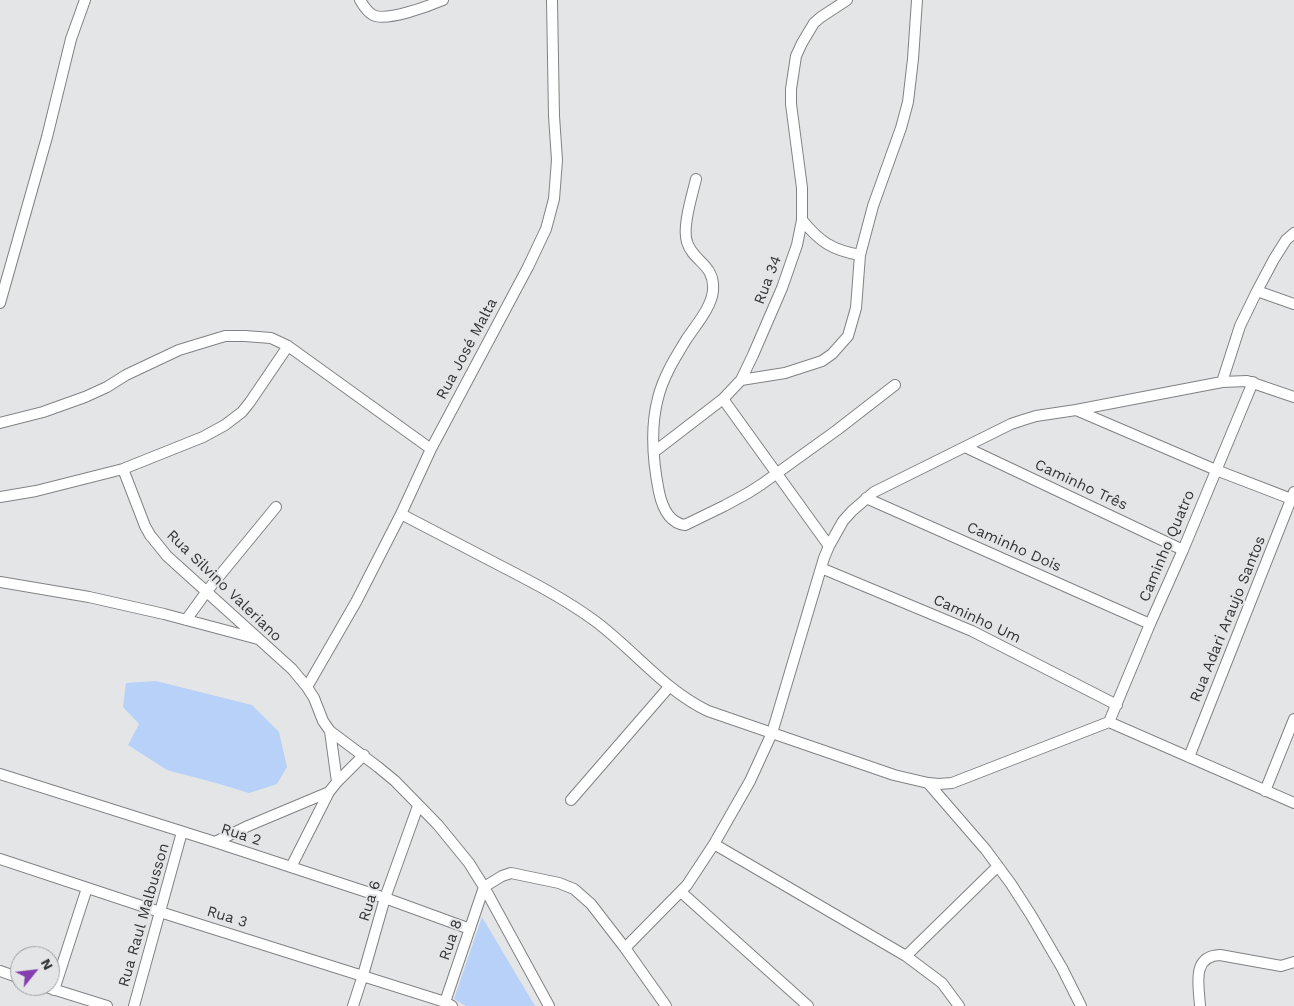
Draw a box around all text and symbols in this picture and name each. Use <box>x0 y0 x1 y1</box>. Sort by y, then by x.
street label: Rua 34 <box>751 253 785 307</box>
street label: Rua José Malta <box>433 295 501 403</box>
street label: Caminho Três <box>1032 456 1130 514</box>
street label: Caminho Quatro <box>1135 487 1199 605</box>
street label: Caminho Dois <box>964 518 1064 576</box>
street label: Rua Silvino Valeriano <box>163 526 285 646</box>
street label: Rua Adari Araujo Santos <box>1186 533 1270 705</box>
street label: Caminho Um <box>930 591 1024 647</box>
street label: Rua 2 <box>219 820 263 850</box>
street label: Rua Raul Malbusson <box>115 841 173 989</box>
street label: Rua 6 <box>355 878 385 924</box>
street label: Rua 3 <box>205 902 249 932</box>
street label: Rua 8 <box>436 917 466 963</box>
north arrow <box>10 946 60 996</box>
text: N <box>38 956 57 973</box>

